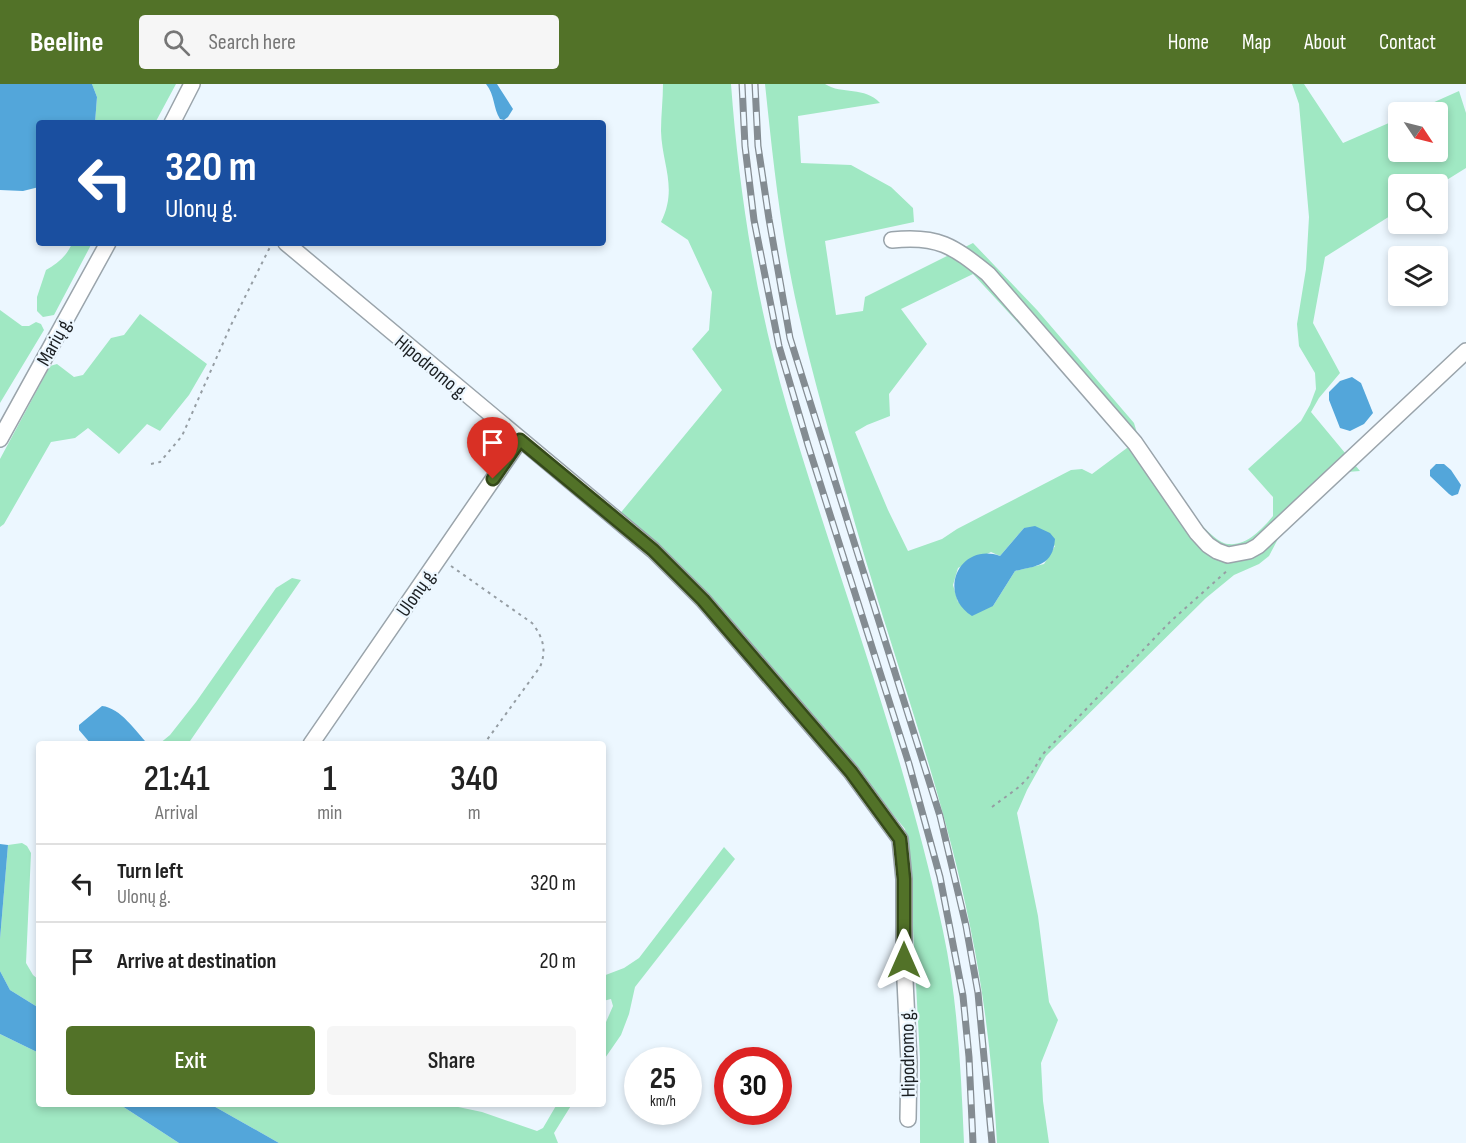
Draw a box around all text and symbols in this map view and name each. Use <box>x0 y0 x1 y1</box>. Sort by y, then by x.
search box <box>139 15 559 69</box>
text: Beeline <box>30 26 103 59</box>
icon: search <box>160 26 193 59</box>
text: Search here <box>208 29 296 56</box>
text: Home <box>1168 30 1209 55</box>
text: Map <box>1242 30 1271 55</box>
text: About <box>1304 30 1346 55</box>
text: Contact <box>1379 30 1436 55</box>
north arrow <box>1388 102 1448 162</box>
map controls <box>1388 102 1448 306</box>
text: 320 m <box>165 142 257 193</box>
icon: left <box>66 144 144 222</box>
button: search <box>1388 174 1448 234</box>
text: Ulonų g. <box>165 193 238 225</box>
button: layers <box>1388 246 1448 306</box>
street label: Marių g. <box>32 313 78 370</box>
street label: Hipodromo g. <box>390 330 473 405</box>
pin <box>467 417 518 479</box>
icon: arrive <box>476 426 509 459</box>
street label: Ulonų g. <box>392 564 442 621</box>
text: 21:41 <box>144 758 210 801</box>
text: 1 <box>323 758 336 801</box>
text: 340 <box>450 758 498 801</box>
text: Arrival <box>155 801 198 825</box>
text: min <box>317 801 342 825</box>
text: m <box>468 801 481 825</box>
text: Turn left <box>117 858 183 885</box>
icon: left <box>66 867 99 900</box>
text: 320 m <box>530 870 576 897</box>
text: Ulonų g. <box>117 885 171 909</box>
position arrow <box>872 928 936 992</box>
icon: arrive <box>66 945 99 978</box>
text: Arrive at destination <box>117 948 276 975</box>
text: 20 m <box>540 948 576 975</box>
street label: Hipodromo g. <box>895 1008 921 1097</box>
button: Exit <box>66 1026 315 1095</box>
button: Share <box>327 1026 576 1095</box>
speed limit sign: 30 <box>714 1047 792 1125</box>
text: 25 <box>650 1061 676 1097</box>
text: km/h <box>650 1092 676 1111</box>

